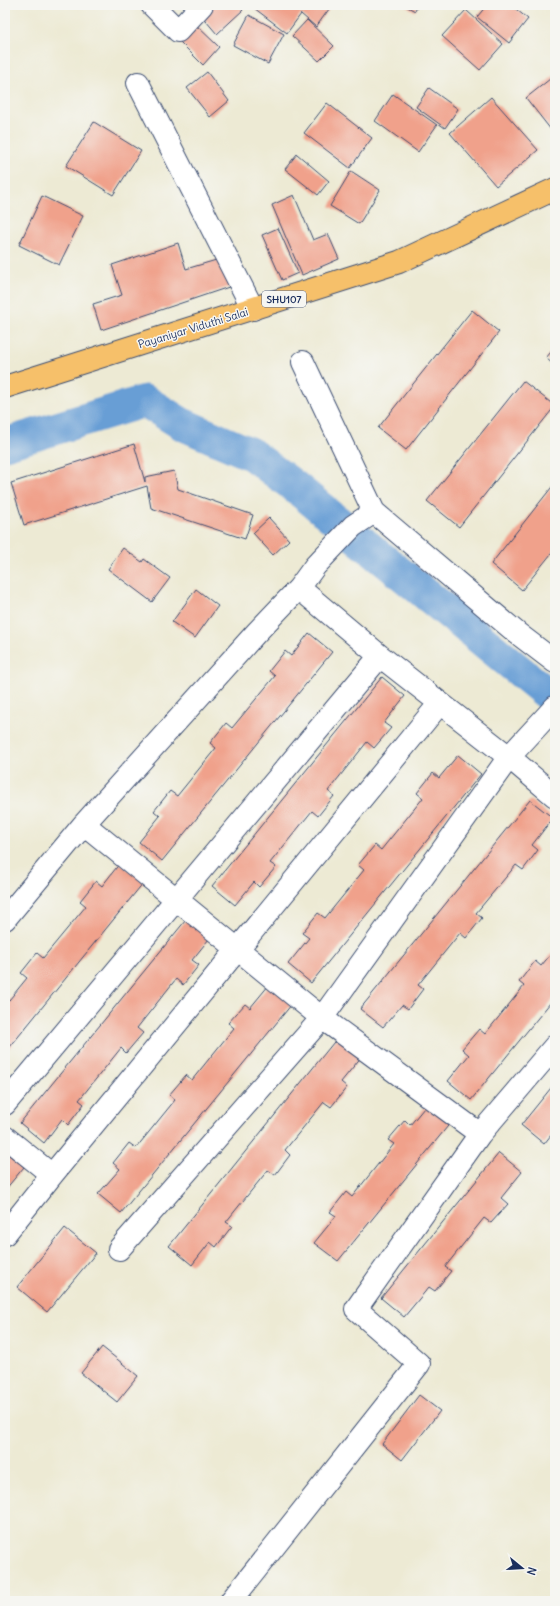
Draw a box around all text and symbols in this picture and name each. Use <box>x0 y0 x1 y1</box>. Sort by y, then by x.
road number: SHU107 <box>262 291 306 307</box>
street label: Payaniyar Viduthi Salai <box>136 305 250 351</box>
north arrow <box>502 1548 542 1588</box>
text: N <box>524 1565 539 1577</box>

